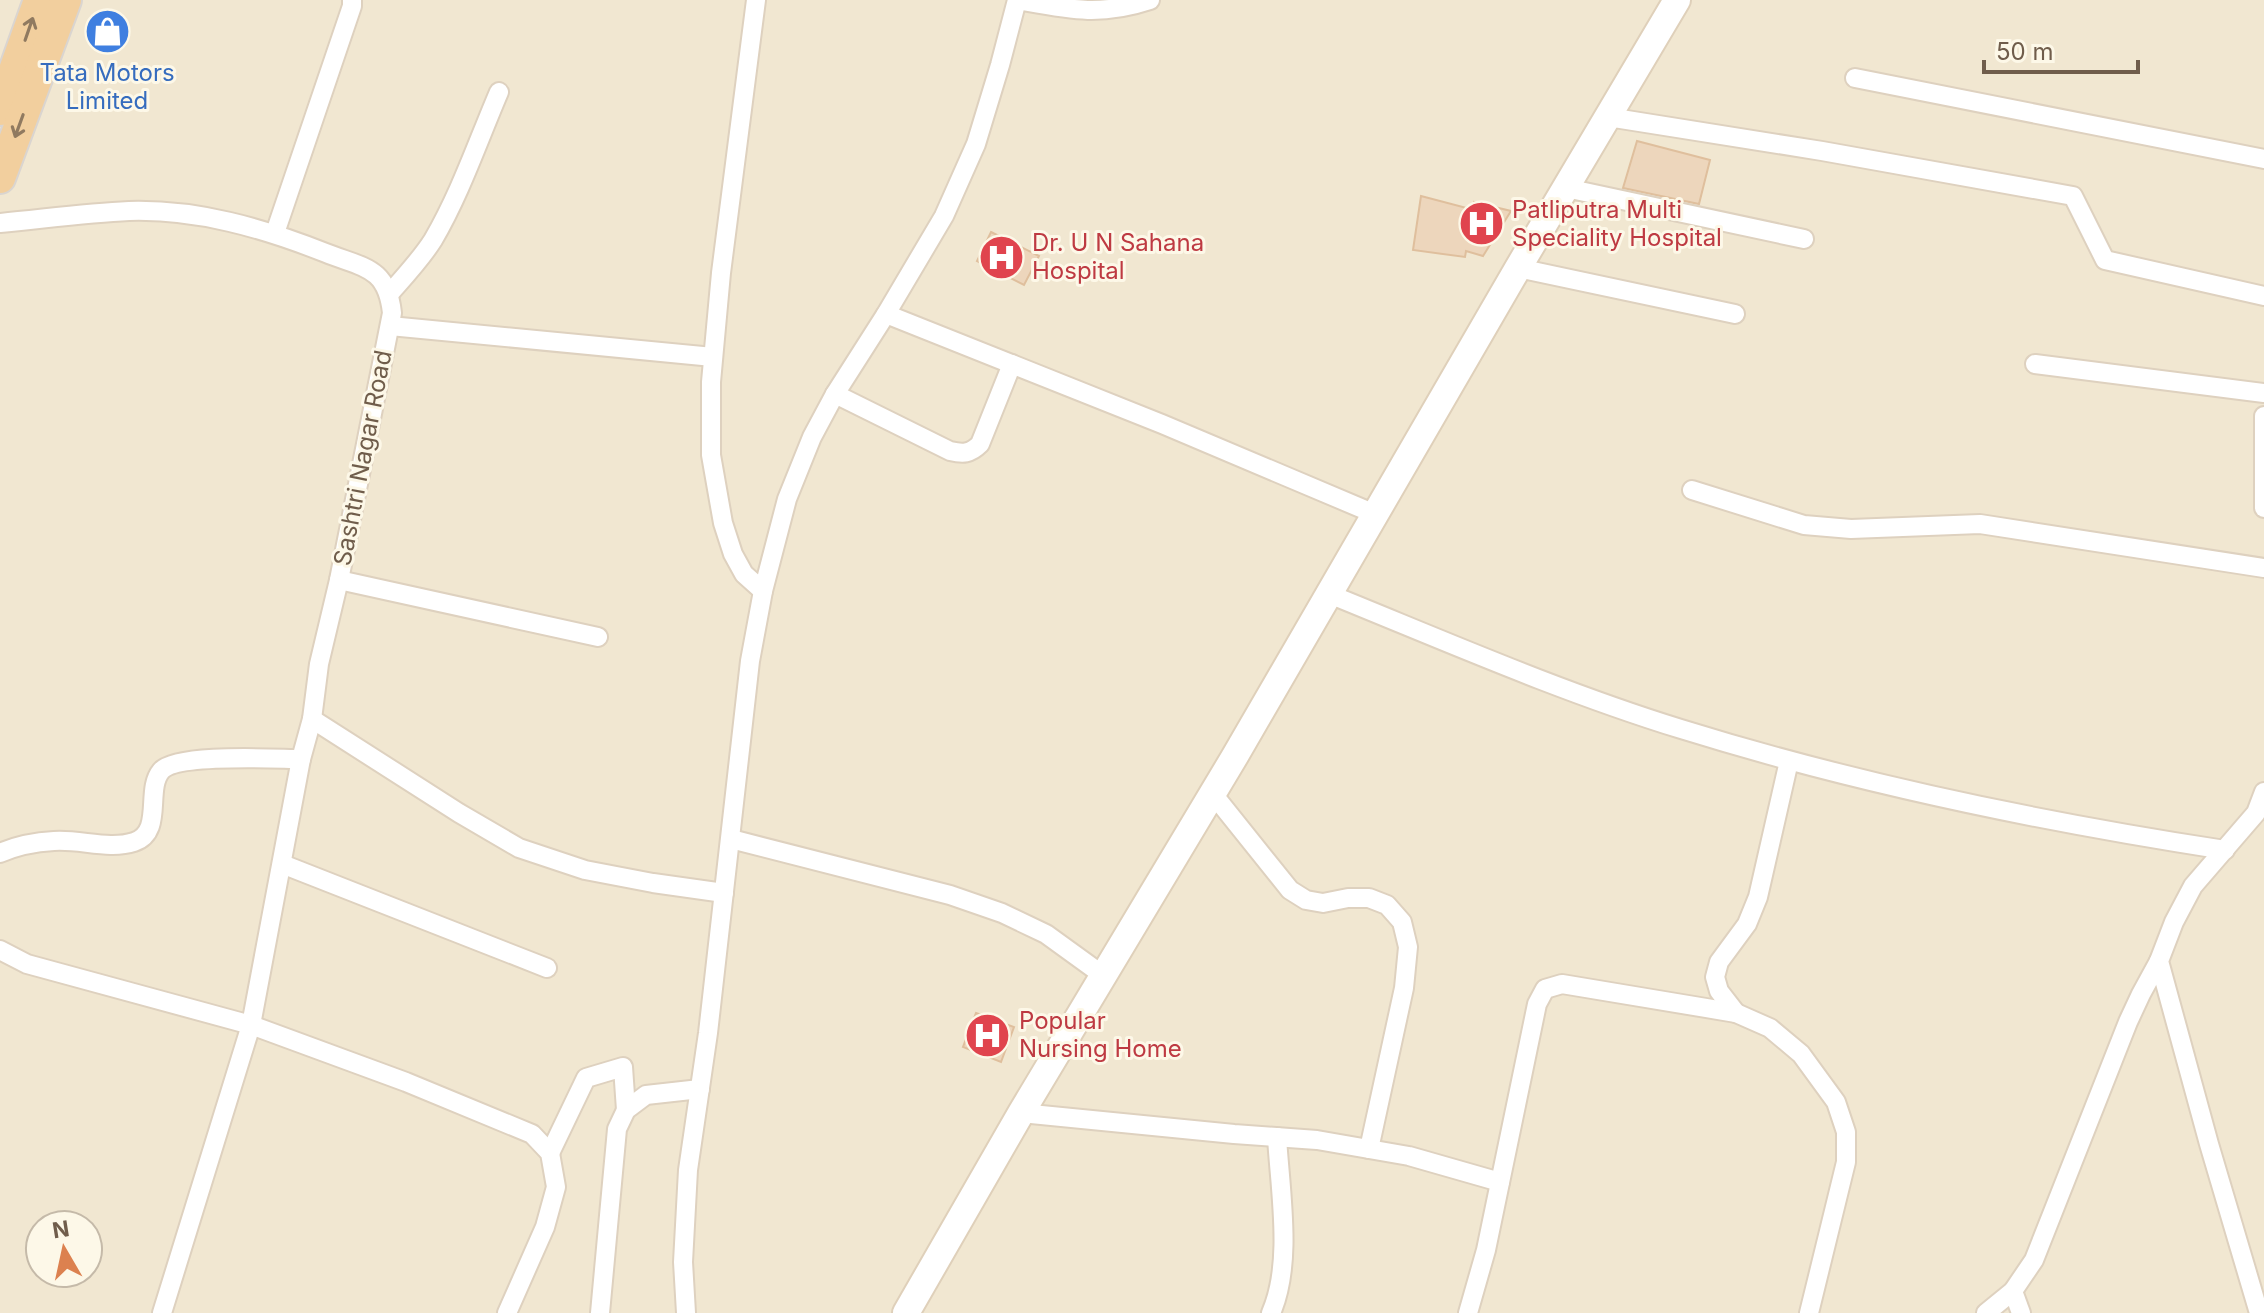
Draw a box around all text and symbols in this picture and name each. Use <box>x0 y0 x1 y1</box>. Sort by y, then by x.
shop icon: Tata Motors Limited <box>83 7 131 55</box>
one-way arrow <box>23 16 38 41</box>
scale bar <box>1984 24 2138 74</box>
text: 50 m <box>1996 37 2054 66</box>
place label: Tata Motors Limited <box>39 58 175 115</box>
one-way arrow <box>11 113 26 138</box>
place label: Patliputra Multi Speciality Hospital <box>1512 195 1722 252</box>
hospital icon: Patliputra Multi Speciality Hospital <box>1457 200 1505 248</box>
place label: Dr. U N Sahana Hospital <box>1032 228 1204 285</box>
hospital icon: Dr. U N Sahana Hospital <box>977 233 1025 281</box>
street label: Sashtri Nagar Road <box>327 348 398 568</box>
place label: Popular Nursing Home <box>1019 1006 1182 1063</box>
hospital icon: Popular Nursing Home <box>964 1011 1012 1059</box>
north arrow <box>24 1209 104 1289</box>
text: N <box>51 1215 71 1243</box>

